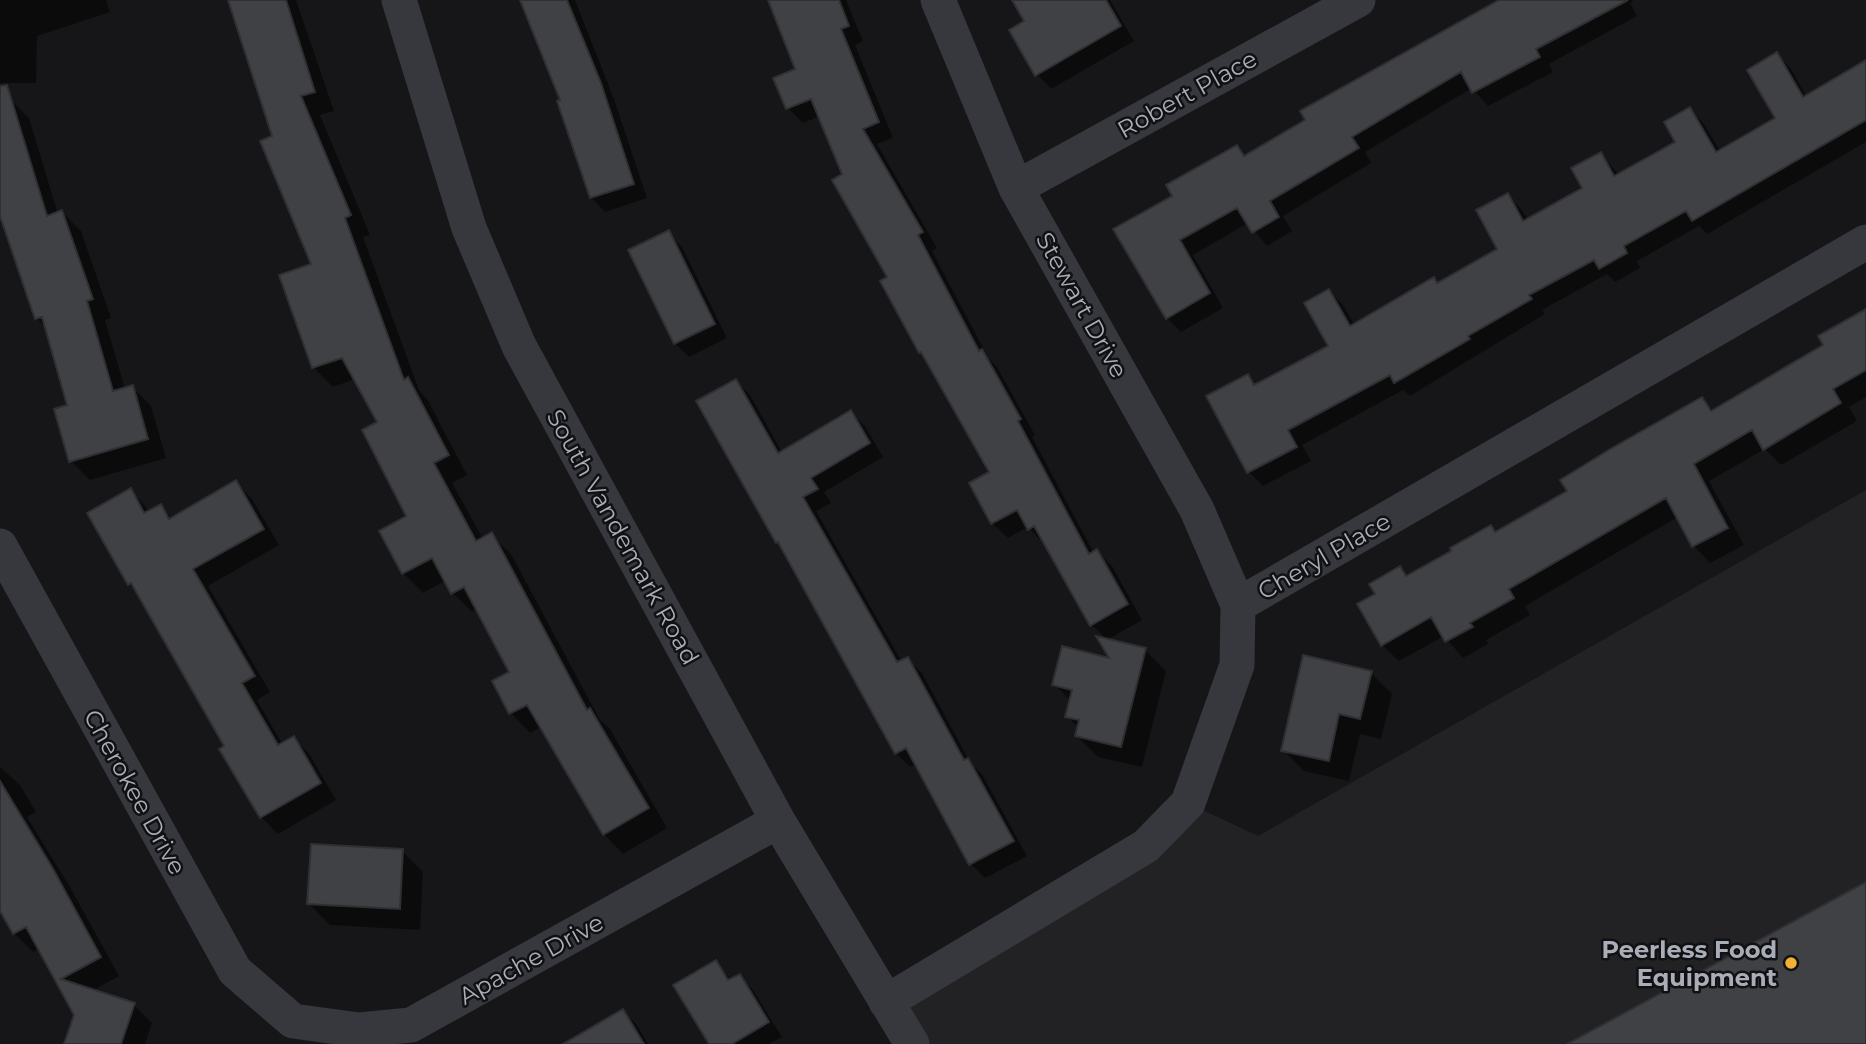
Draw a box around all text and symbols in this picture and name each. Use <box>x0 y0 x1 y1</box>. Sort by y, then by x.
street label: Robert Place <box>1112 44 1262 144</box>
street label: Stewart Drive <box>1030 227 1134 383</box>
street label: South Vandemark Road <box>541 404 705 670</box>
street label: Cheryl Place <box>1252 506 1396 606</box>
street label: Cherokee Drive <box>78 704 192 880</box>
street label: Apache Drive <box>454 907 608 1011</box>
place label: Peerless Food Equipment <box>1601 935 1778 992</box>
marker: Peerless Food Equipment <box>1783 955 1799 971</box>

